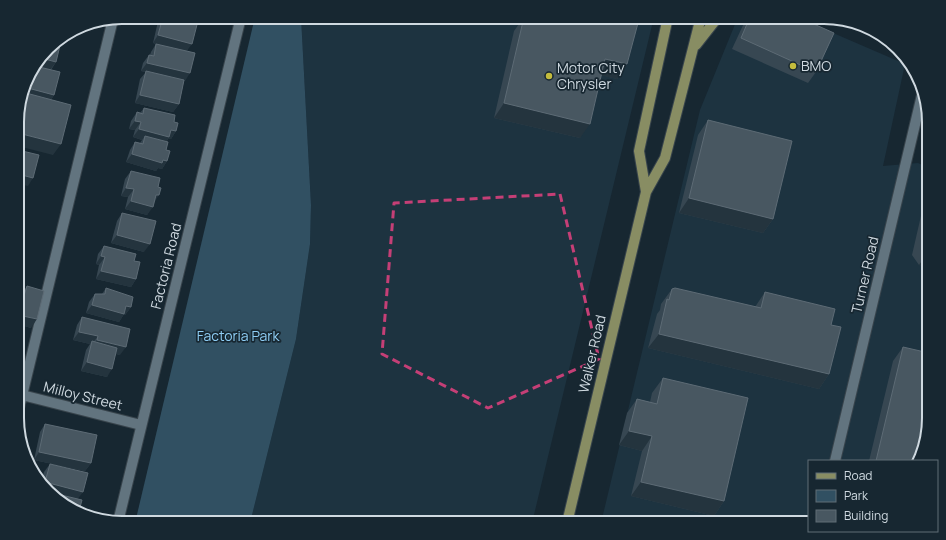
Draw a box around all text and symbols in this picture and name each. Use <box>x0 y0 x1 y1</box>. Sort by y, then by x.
place label: BMO <box>801 56 831 75</box>
place label: Motor City Chrysler <box>557 58 625 93</box>
marker: BMO <box>788 61 798 71</box>
marker: Motor City Chrysler <box>544 71 554 81</box>
street label: Factoria Road <box>146 221 185 311</box>
street label: Turner Road <box>846 235 883 315</box>
street label: Walker Road <box>573 313 610 395</box>
park label: Factoria Park <box>197 326 280 345</box>
street label: Milloy Street <box>42 377 125 415</box>
legend <box>808 460 938 532</box>
text: Road <box>844 467 872 484</box>
text: Park <box>844 487 869 504</box>
text: Building <box>844 507 888 524</box>

